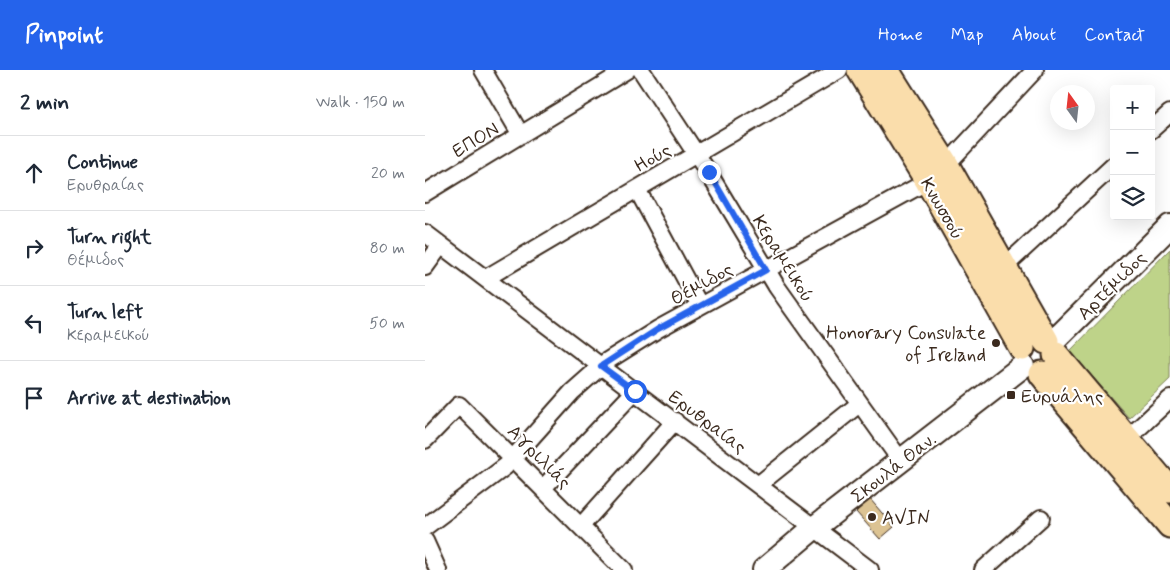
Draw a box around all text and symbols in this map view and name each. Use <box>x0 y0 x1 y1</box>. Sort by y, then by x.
text: Pinpoint <box>25 20 103 51</box>
text: Home <box>878 23 923 47</box>
text: Map <box>951 23 984 47</box>
text: About <box>1012 23 1056 47</box>
text: Contact <box>1084 23 1145 47</box>
north arrow <box>1050 85 1095 130</box>
map controls <box>1110 85 1155 220</box>
button: + <box>1110 85 1155 130</box>
text: 2 min <box>20 89 69 117</box>
text: Walk · 150 m <box>316 92 405 113</box>
street label: ΕΠΟΝ <box>448 117 504 164</box>
button: − <box>1110 130 1155 175</box>
street label: Ηούς <box>630 138 676 179</box>
text: Continue <box>67 150 138 175</box>
icon: ahead <box>20 159 48 187</box>
route end <box>698 161 721 184</box>
text: 20 m <box>371 163 405 184</box>
street label: Κνωσσού <box>914 173 969 244</box>
text: Ερυθραίας <box>67 175 144 196</box>
button: layers <box>1110 175 1155 220</box>
street label: Κεραμεικού <box>746 211 819 307</box>
text: Turn right <box>67 225 151 250</box>
icon: right <box>20 234 48 262</box>
text: 80 m <box>370 238 405 259</box>
street label: Αρτέμιδος <box>1072 246 1152 326</box>
text: Θέμιδος <box>67 250 124 271</box>
street label: Θέμιδος <box>666 257 738 312</box>
text: Turn left <box>67 300 143 325</box>
icon: left <box>20 309 48 337</box>
text: 50 m <box>369 313 405 334</box>
place label: Honorary Consulate of Ireland <box>826 321 986 368</box>
text: Κεραμεικού <box>67 325 150 346</box>
marker: Honorary Consulate of Ireland <box>990 337 1002 349</box>
route start <box>624 380 647 403</box>
icon: arrive <box>20 384 48 412</box>
place label: Ευρυάλης <box>1021 384 1103 409</box>
street label: Ερυθραίας <box>663 385 751 460</box>
text: Arrive at destination <box>67 386 231 411</box>
marker: Ευρυάλης <box>1005 389 1017 401</box>
street label: Αγριλιάς <box>502 420 576 494</box>
street label: Σκουλά Θαν. <box>846 427 942 509</box>
place label: AVIN <box>882 506 930 531</box>
marker: AVIN <box>866 511 878 523</box>

